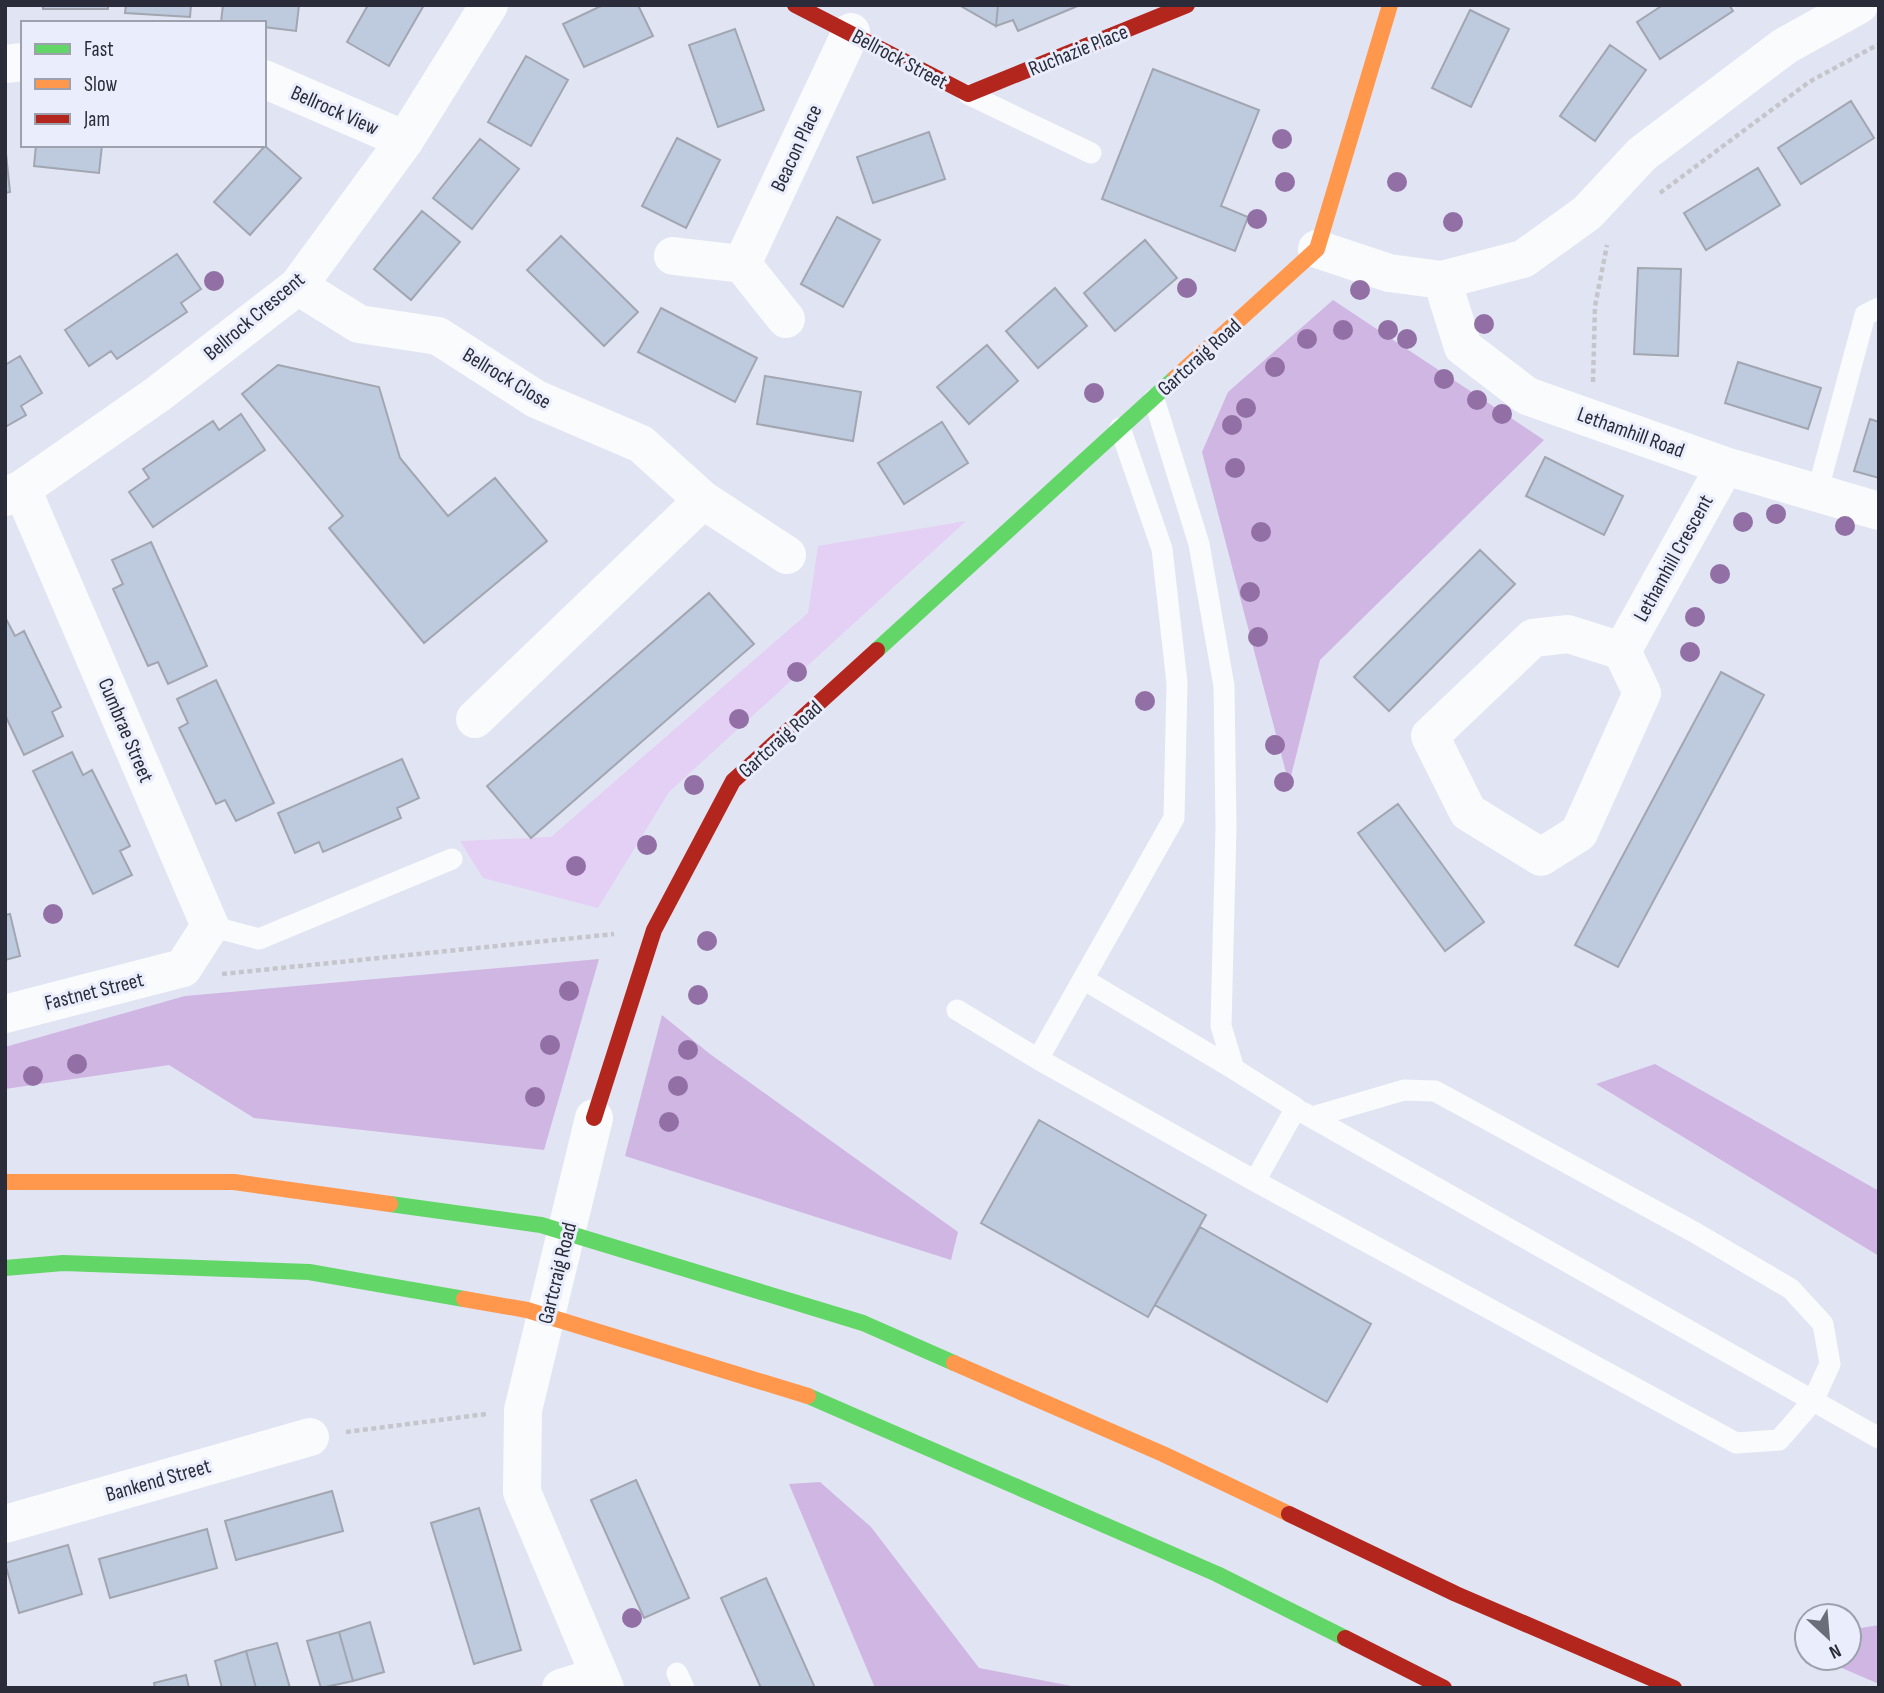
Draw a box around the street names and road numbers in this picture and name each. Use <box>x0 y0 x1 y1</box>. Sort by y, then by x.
street label: Ruchazie Place <box>1025 19 1131 82</box>
street label: Bellrock Street <box>848 24 952 95</box>
street label: Bellrock View <box>287 80 383 141</box>
street label: Beacon Place <box>766 101 827 196</box>
street label: Bellrock Crescent <box>199 267 310 366</box>
street label: Gartcraig Road <box>1152 313 1246 401</box>
street label: Bellrock Close <box>458 342 555 415</box>
street label: Lethamhill Road <box>1574 402 1688 463</box>
street label: Lethamhill Crescent <box>1628 491 1719 626</box>
street label: Cumbrae Street <box>92 674 159 786</box>
street label: Gartcraig Road <box>733 695 827 783</box>
street label: Fastnet Street <box>42 967 146 1016</box>
street label: Gartcraig Road <box>533 1220 582 1326</box>
street label: Bankend Street <box>103 1454 213 1507</box>

